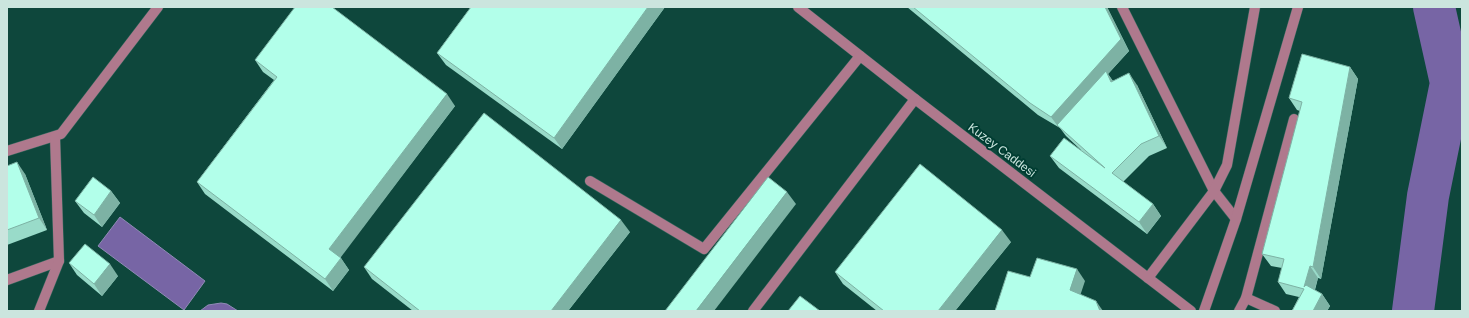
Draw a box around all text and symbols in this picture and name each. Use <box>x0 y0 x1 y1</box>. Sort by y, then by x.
street label: Kuzey Caddesi <box>966 120 1038 180</box>

